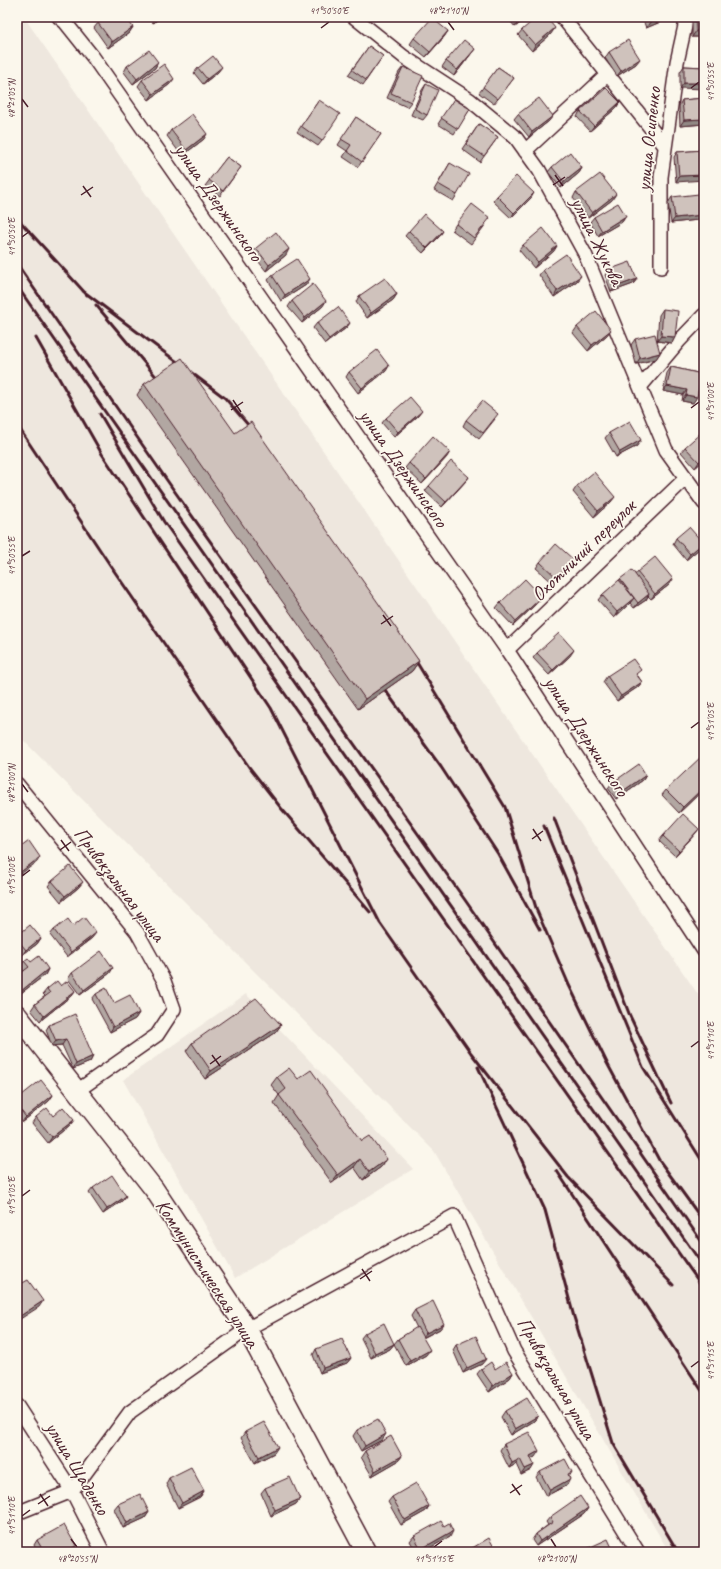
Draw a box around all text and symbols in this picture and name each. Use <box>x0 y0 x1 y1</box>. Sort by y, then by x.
text: 41°50'50"E <box>310 4 350 17</box>
text: 48°21'10"N <box>428 4 470 17</box>
text: 41°50'55"E <box>704 61 717 101</box>
text: 48°21'05"N <box>5 77 18 119</box>
street label: улица Осипенко <box>630 85 666 193</box>
street label: улица Дзержинского <box>168 138 269 267</box>
street label: улица Жукова <box>565 192 630 291</box>
text: 41°50'50"E <box>5 216 18 256</box>
text: 41°51'00"E <box>704 381 717 421</box>
street label: улица Дзержинского <box>353 404 454 533</box>
street label: Охотничий переулок <box>526 493 642 607</box>
text: 41°50'55"E <box>5 535 18 575</box>
street label: улица Дзержинского <box>538 671 635 802</box>
text: 41°51'05"E <box>704 701 717 741</box>
text: 48°21'00"N <box>5 762 18 804</box>
street label: Привокзальная улица <box>68 822 172 949</box>
text: 41°51'00"E <box>5 855 18 895</box>
text: 41°51'10"E <box>704 1020 717 1060</box>
text: 41°51'05"E <box>5 1175 18 1215</box>
street label: Коммунистическая улица <box>150 1194 266 1353</box>
street label: Привокзальная улица <box>511 1313 603 1446</box>
text: 41°51'15"E <box>704 1340 717 1380</box>
street label: улица Щаденко <box>39 1416 116 1520</box>
text: 41°51'10"E <box>5 1495 18 1535</box>
text: 48°20'55"N <box>57 1552 99 1565</box>
text: 41°51'15"E <box>415 1552 455 1565</box>
text: 48°21'00"N <box>536 1552 578 1565</box>

